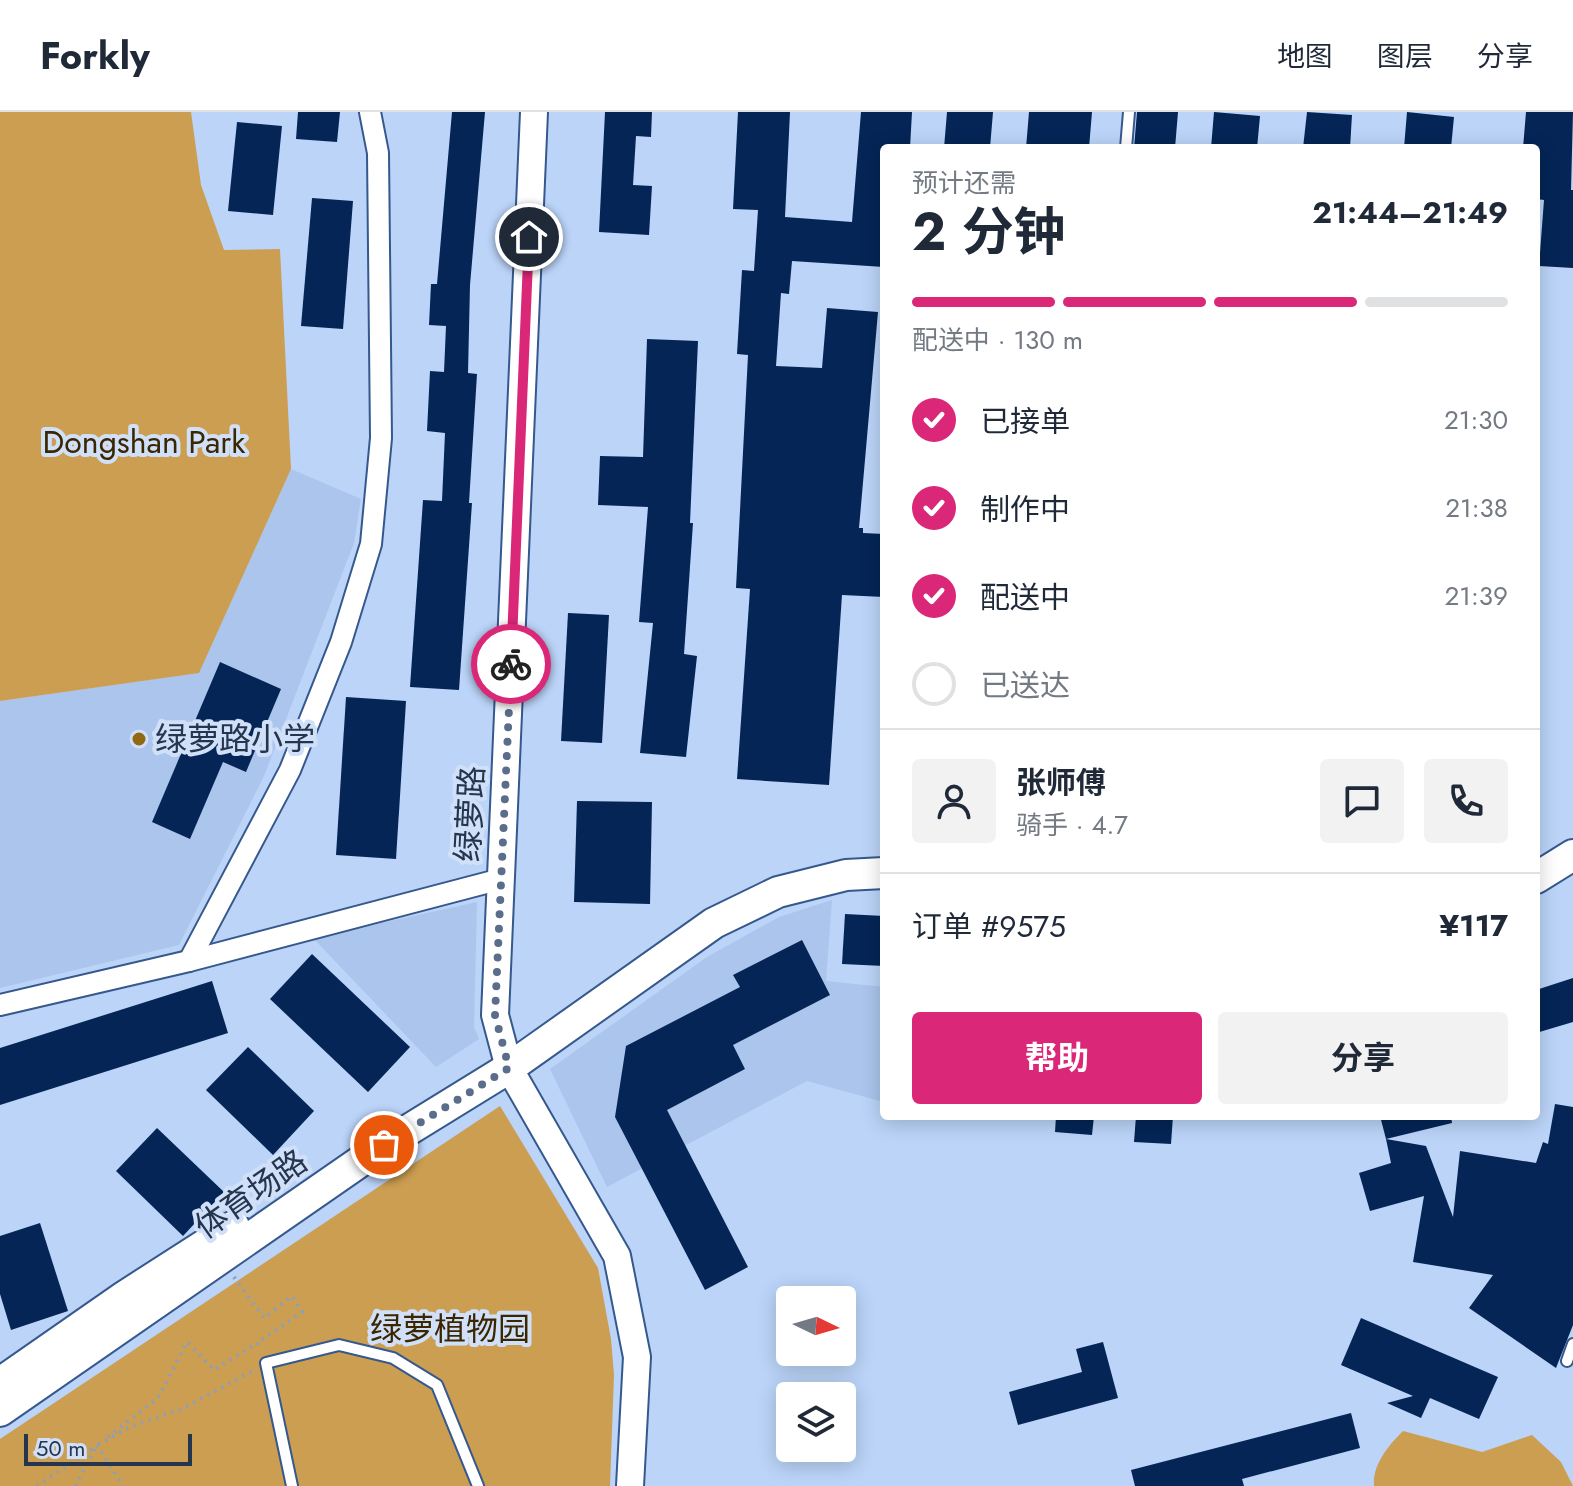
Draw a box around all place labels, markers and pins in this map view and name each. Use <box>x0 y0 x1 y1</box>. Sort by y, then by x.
pin <box>495 203 563 271</box>
place label: 绿萝路小学 <box>155 716 315 762</box>
marker: 绿萝路小学 <box>130 730 148 748</box>
pin <box>350 1111 418 1179</box>

